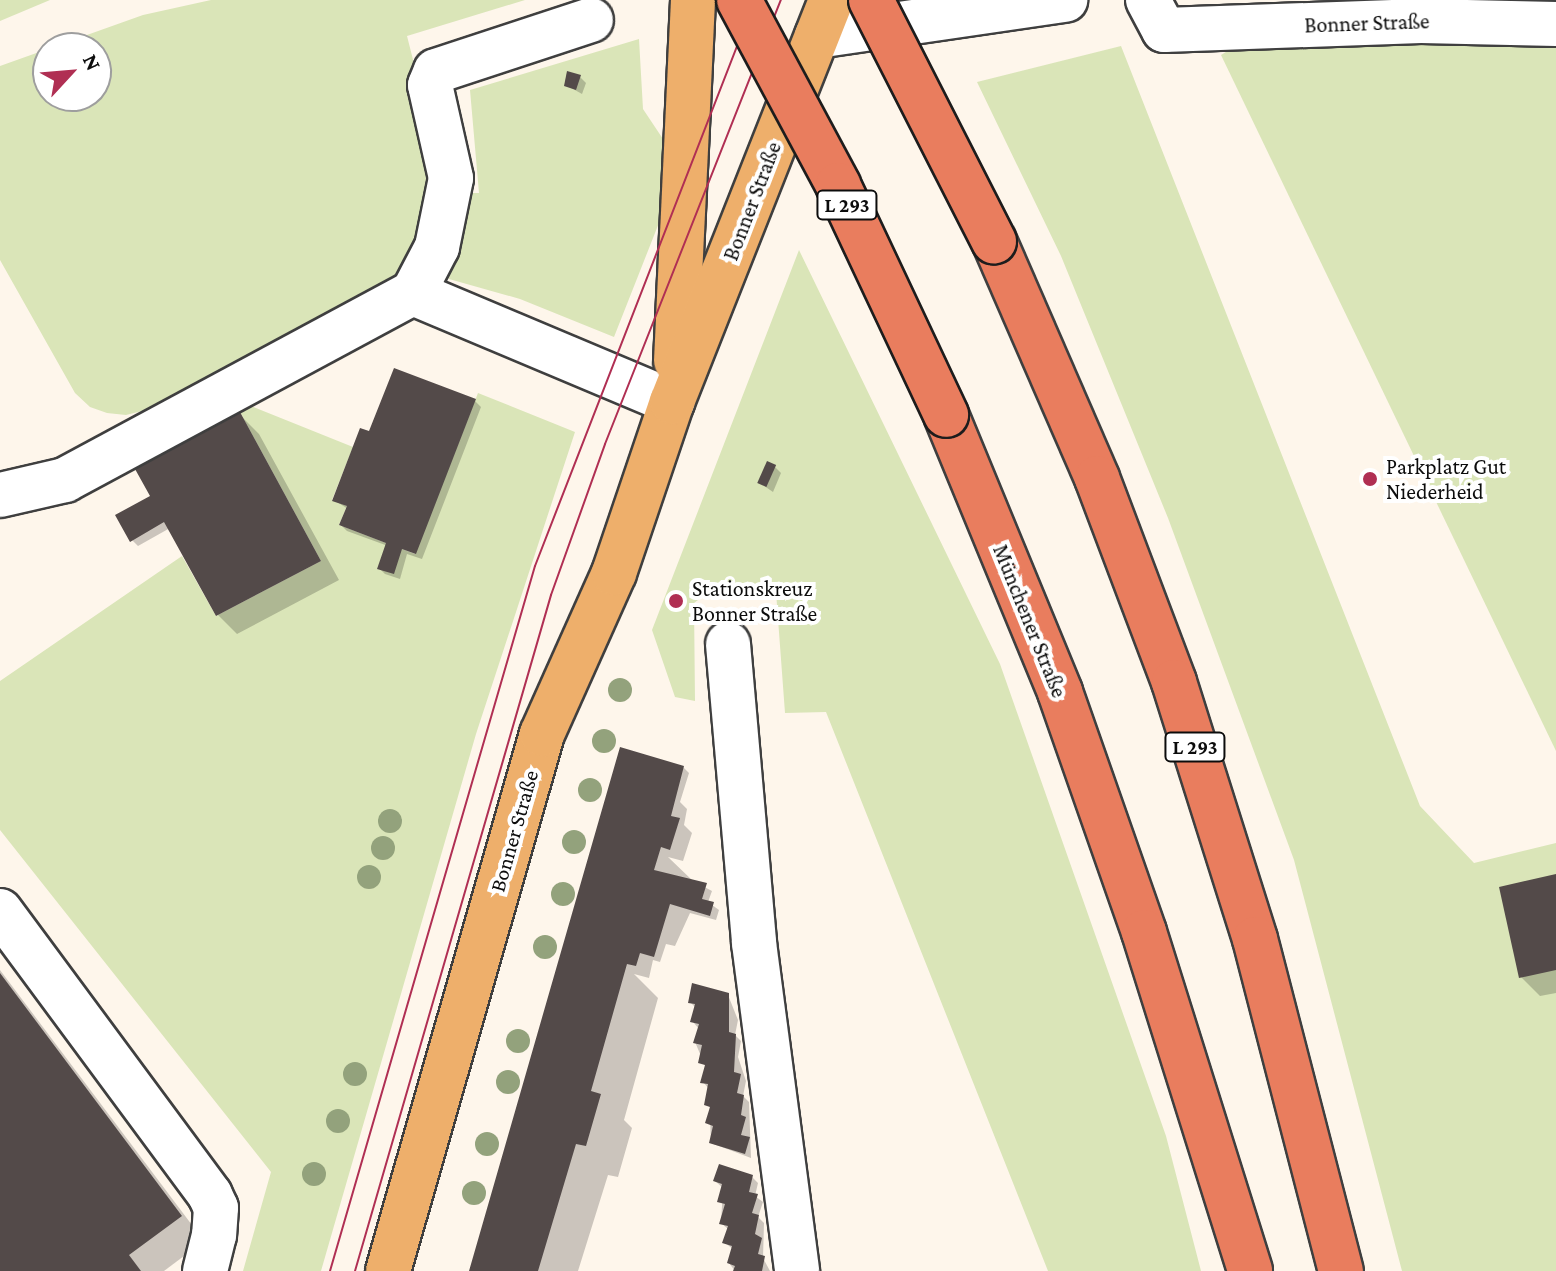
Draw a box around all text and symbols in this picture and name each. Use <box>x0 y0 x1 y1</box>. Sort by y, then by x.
street label: Bonner Straße <box>1304 8 1430 38</box>
north arrow <box>32 32 112 112</box>
text: N <box>78 50 107 74</box>
street label: Bonner Straße <box>717 138 787 264</box>
road number: L 293 <box>815 189 879 221</box>
place label: Parkplatz Gut Niederheid <box>1386 453 1506 504</box>
marker: Parkplatz Gut Niederheid <box>1361 470 1379 488</box>
street label: Münchener Straße <box>987 541 1073 701</box>
place label: Stationskreuz Bonner Straße <box>692 575 817 626</box>
marker: Stationskreuz Bonner Straße <box>667 592 685 610</box>
road number: L 293 <box>1163 731 1227 763</box>
street label: Bonner Straße <box>484 767 544 895</box>

